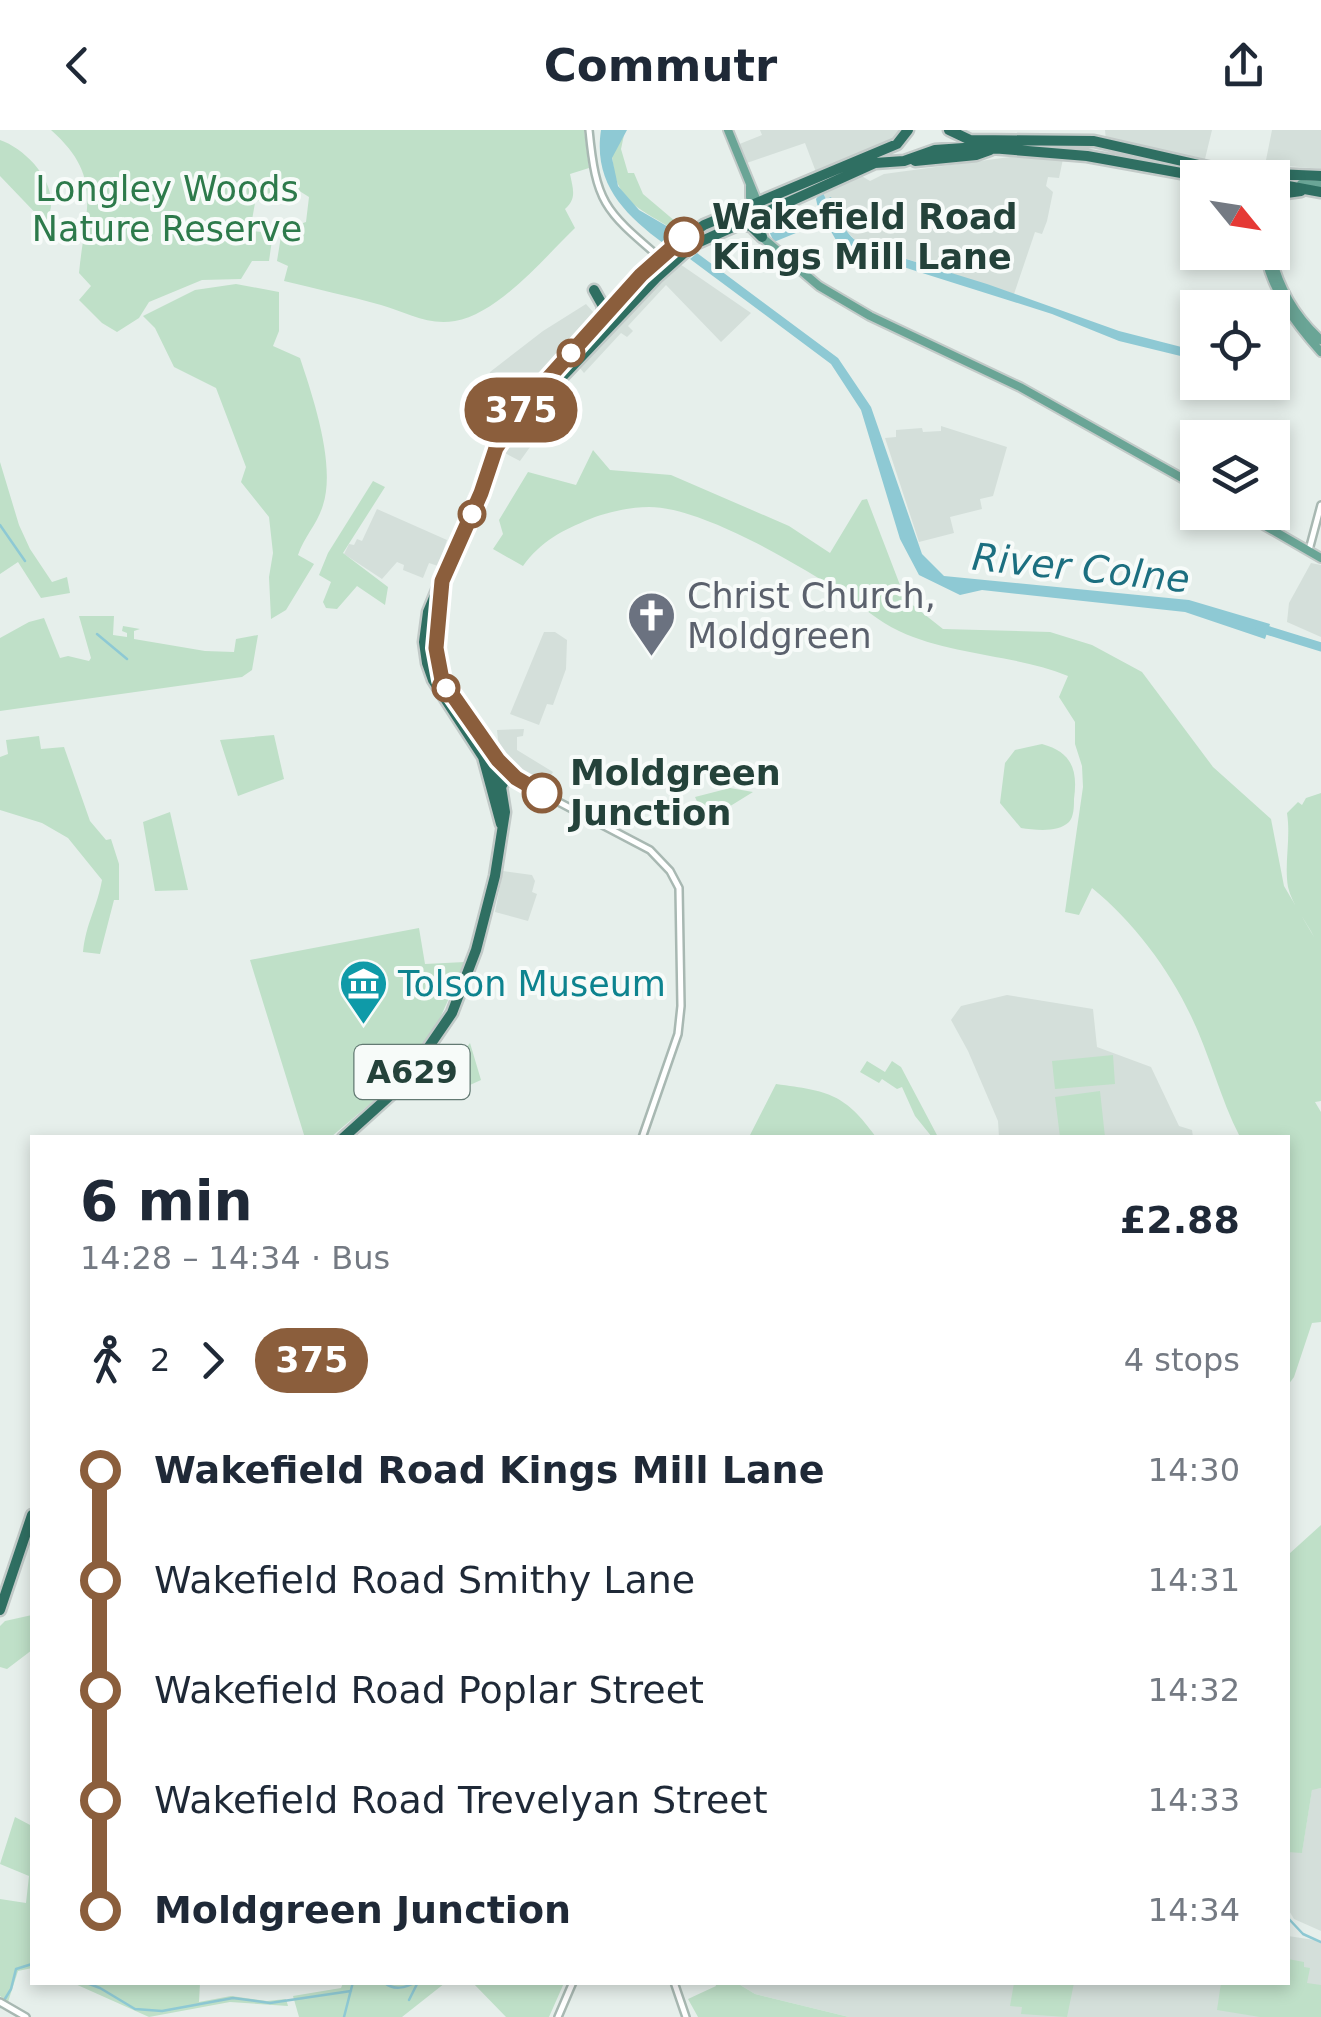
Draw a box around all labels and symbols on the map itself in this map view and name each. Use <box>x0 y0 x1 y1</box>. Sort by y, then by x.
north arrow <box>1180 160 1290 270</box>
park label: Longley Woods Nature Reserve <box>32 169 302 249</box>
place label: Wakefield Road Kings Mill Lane <box>712 197 1018 277</box>
marker: Wakefield Road Kings Mill Lane <box>665 218 703 256</box>
unlabelled marker <box>558 340 584 366</box>
line badge: 375 <box>464 378 578 442</box>
unlabelled marker <box>459 501 485 527</box>
water label: River Colne <box>970 535 1192 601</box>
place label: Christ Church, Moldgreen <box>687 576 936 656</box>
church icon: Christ Church, Moldgreen <box>626 590 678 658</box>
unlabelled marker <box>433 675 459 701</box>
place label: Moldgreen Junction <box>568 753 781 833</box>
marker: Moldgreen Junction <box>523 774 561 812</box>
museum icon: Tolson Museum <box>337 958 389 1026</box>
place label: Tolson Museum <box>397 964 666 1004</box>
road number: A629 <box>354 1045 470 1099</box>

